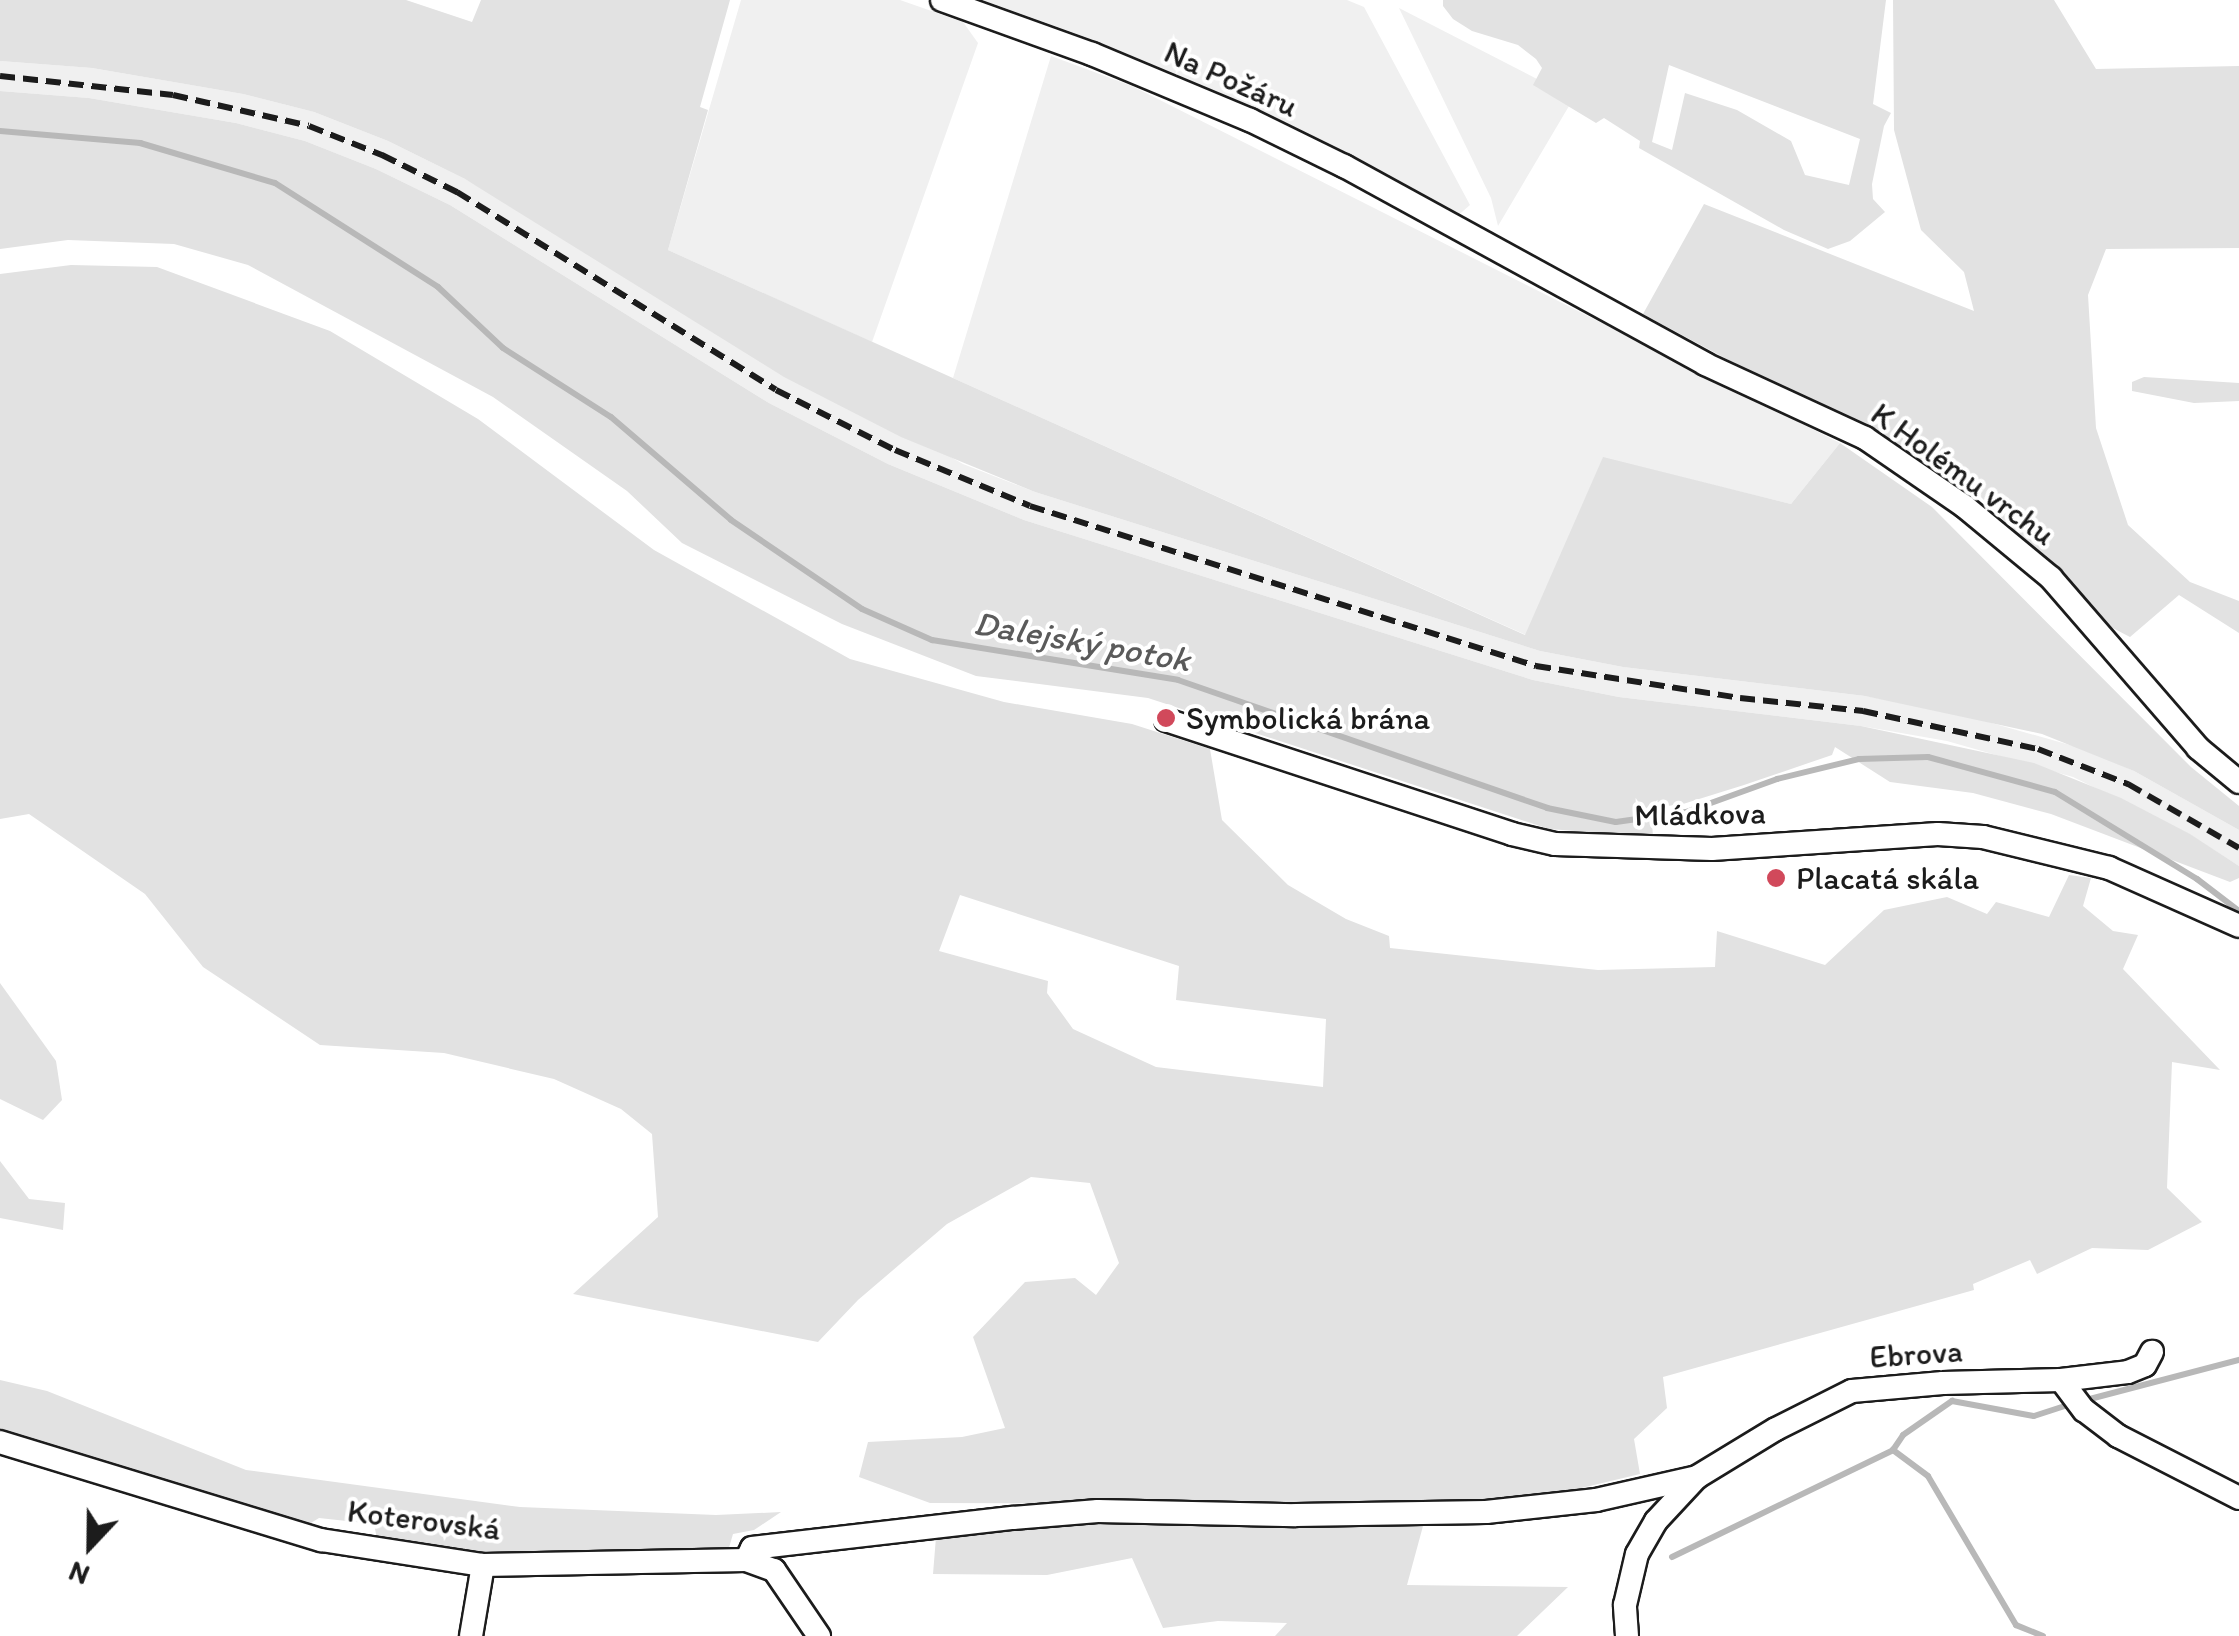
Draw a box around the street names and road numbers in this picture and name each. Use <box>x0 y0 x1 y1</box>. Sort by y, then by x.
street label: Na Požáru <box>1159 33 1303 125</box>
street label: K Holému vrchu <box>1864 394 2062 554</box>
street label: Mládkova <box>1634 794 1766 834</box>
street label: Ebrova <box>1868 1332 1964 1376</box>
street label: Koterovská <box>345 1492 503 1548</box>

